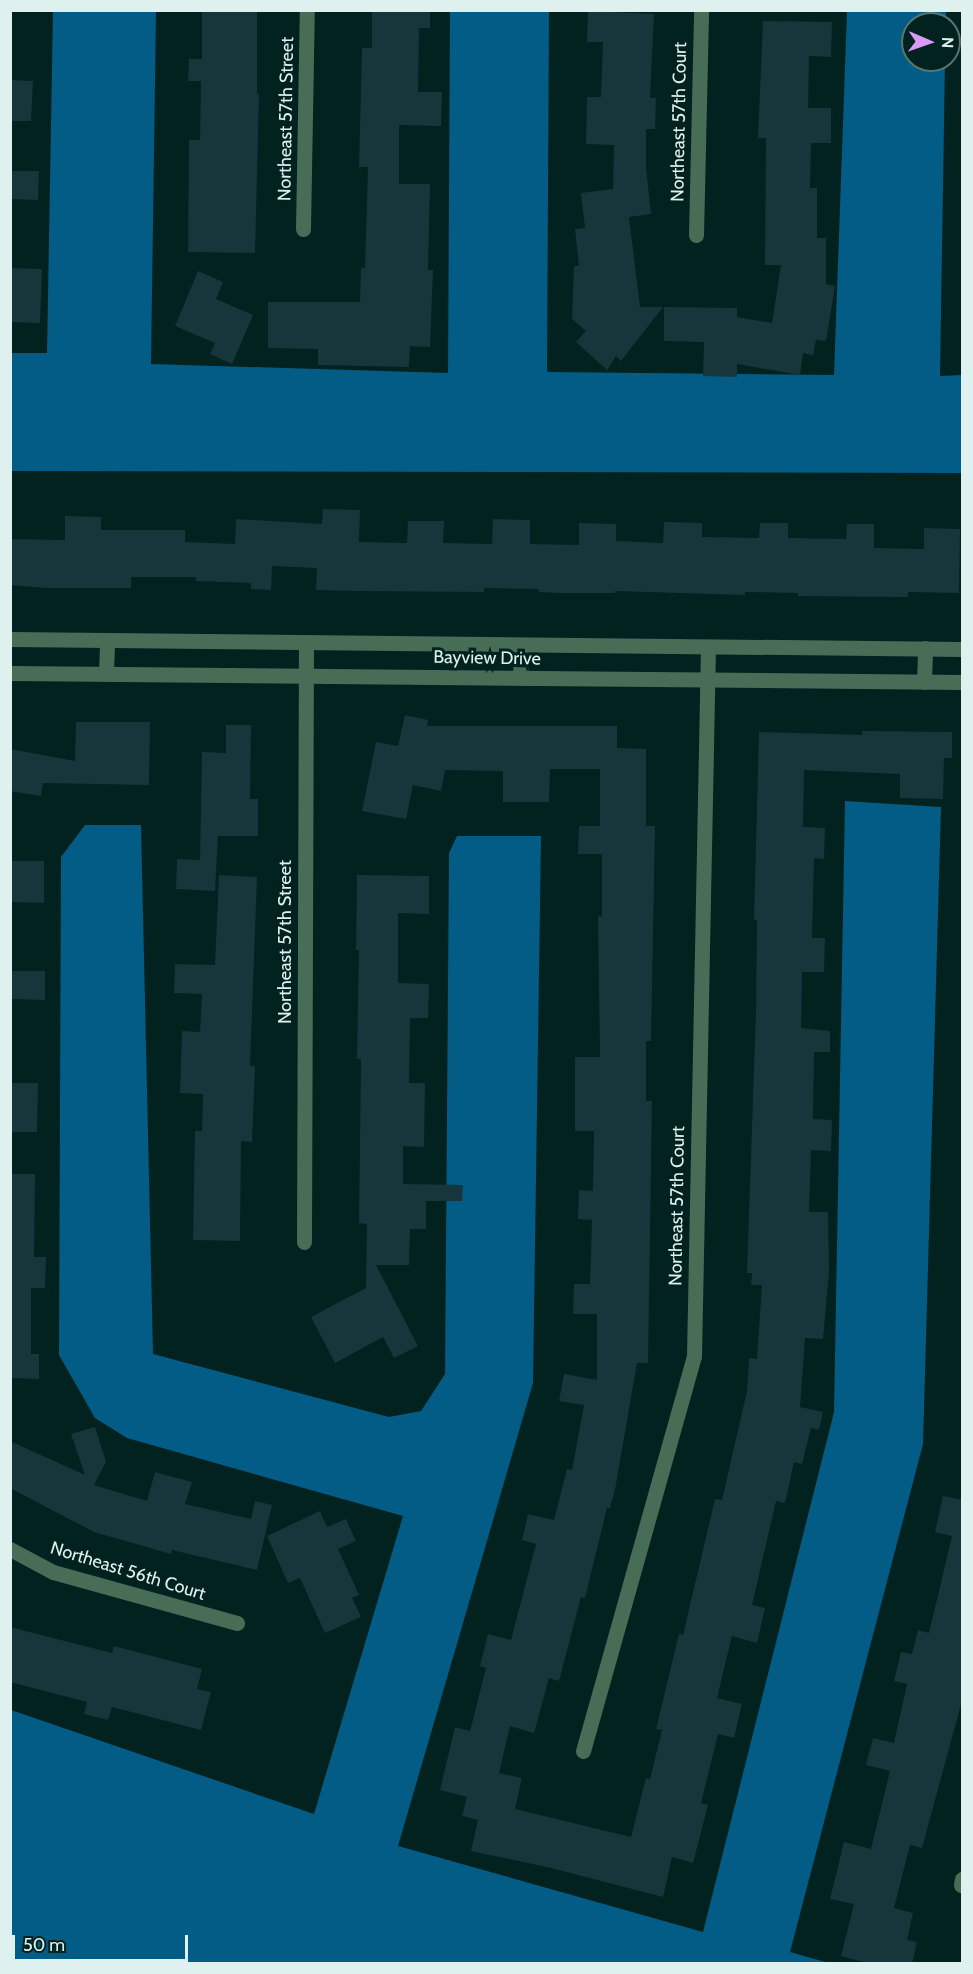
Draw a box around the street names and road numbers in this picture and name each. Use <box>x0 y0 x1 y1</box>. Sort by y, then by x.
street label: Northeast 57th Street <box>274 37 298 201</box>
street label: Northeast 57th Court <box>667 42 691 202</box>
street label: Bayview Drive <box>433 646 541 670</box>
street label: Northeast 57th Street <box>274 860 296 1024</box>
street label: Northeast 57th Court <box>665 1126 689 1286</box>
street label: Northeast 56th Court <box>48 1537 208 1605</box>

